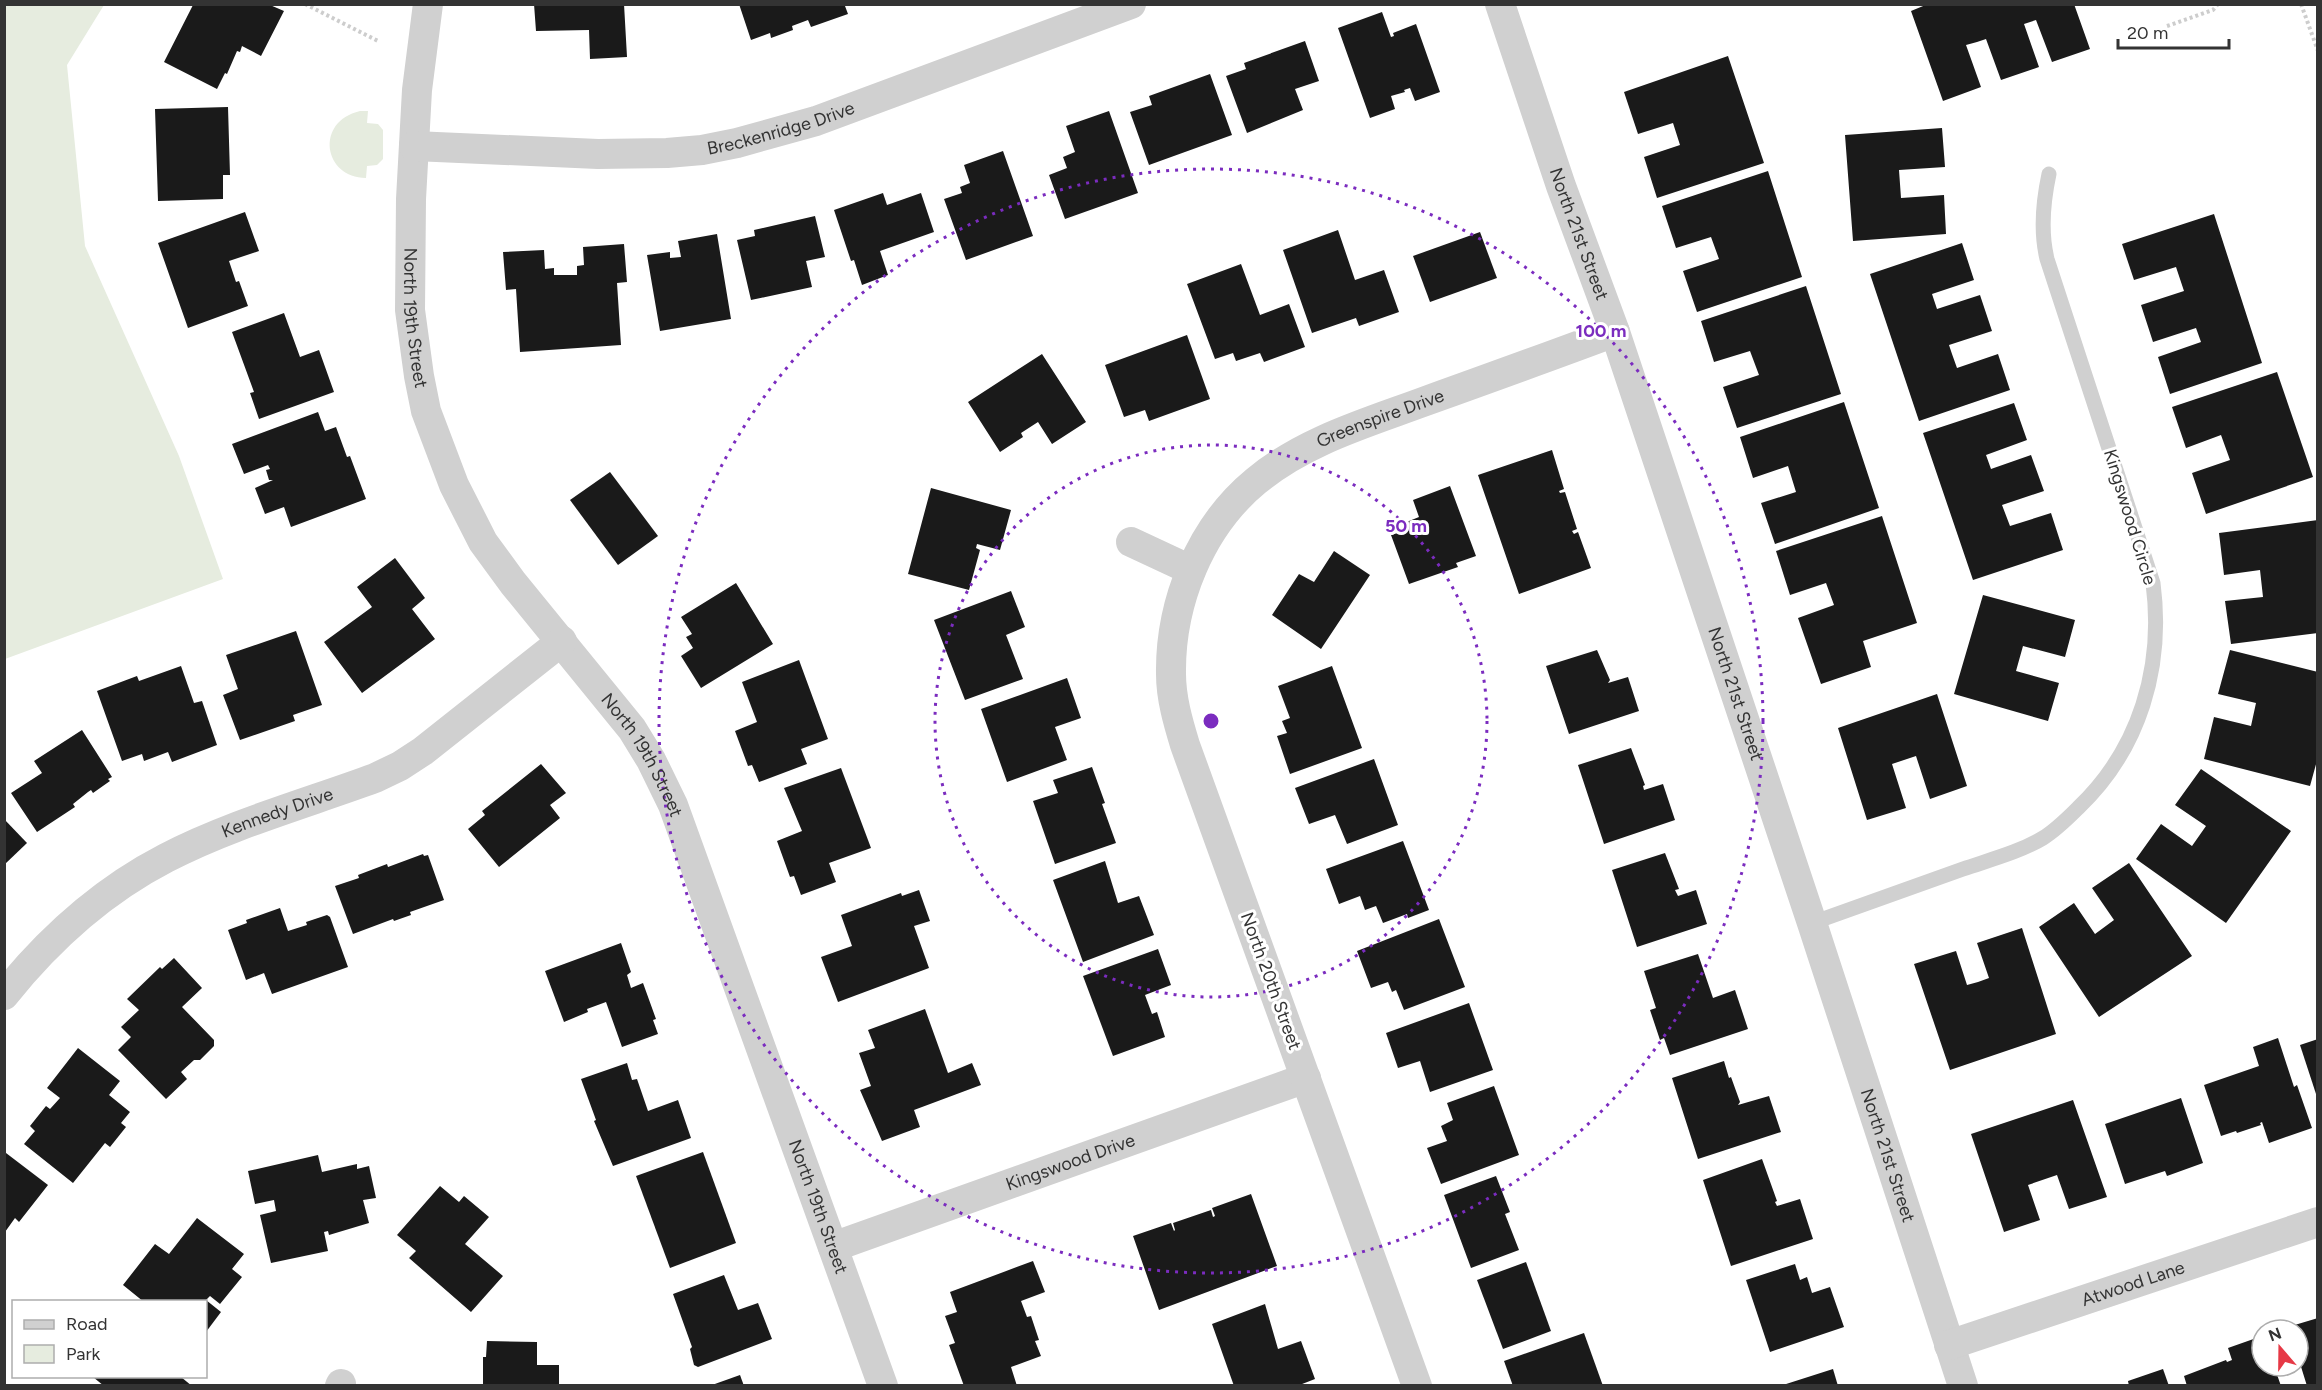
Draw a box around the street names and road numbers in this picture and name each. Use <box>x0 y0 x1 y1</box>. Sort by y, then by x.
street label: Breckenridge Drive <box>705 97 858 160</box>
street label: North 21st Street <box>1545 165 1613 303</box>
street label: North 19th Street <box>399 247 432 390</box>
street label: Greenspire Drive <box>1313 384 1447 453</box>
street label: Kingswood Circle <box>2099 447 2161 588</box>
street label: North 21st Street <box>1703 624 1768 764</box>
street label: North 19th Street <box>596 689 687 820</box>
street label: Kennedy Drive <box>218 783 336 843</box>
street label: North 20th Street <box>1236 909 1306 1053</box>
street label: North 21st Street <box>1856 1086 1920 1225</box>
street label: Kingswood Drive <box>1003 1129 1138 1195</box>
street label: North 19th Street <box>784 1137 853 1277</box>
street label: Atwood Lane <box>2079 1256 2188 1311</box>

